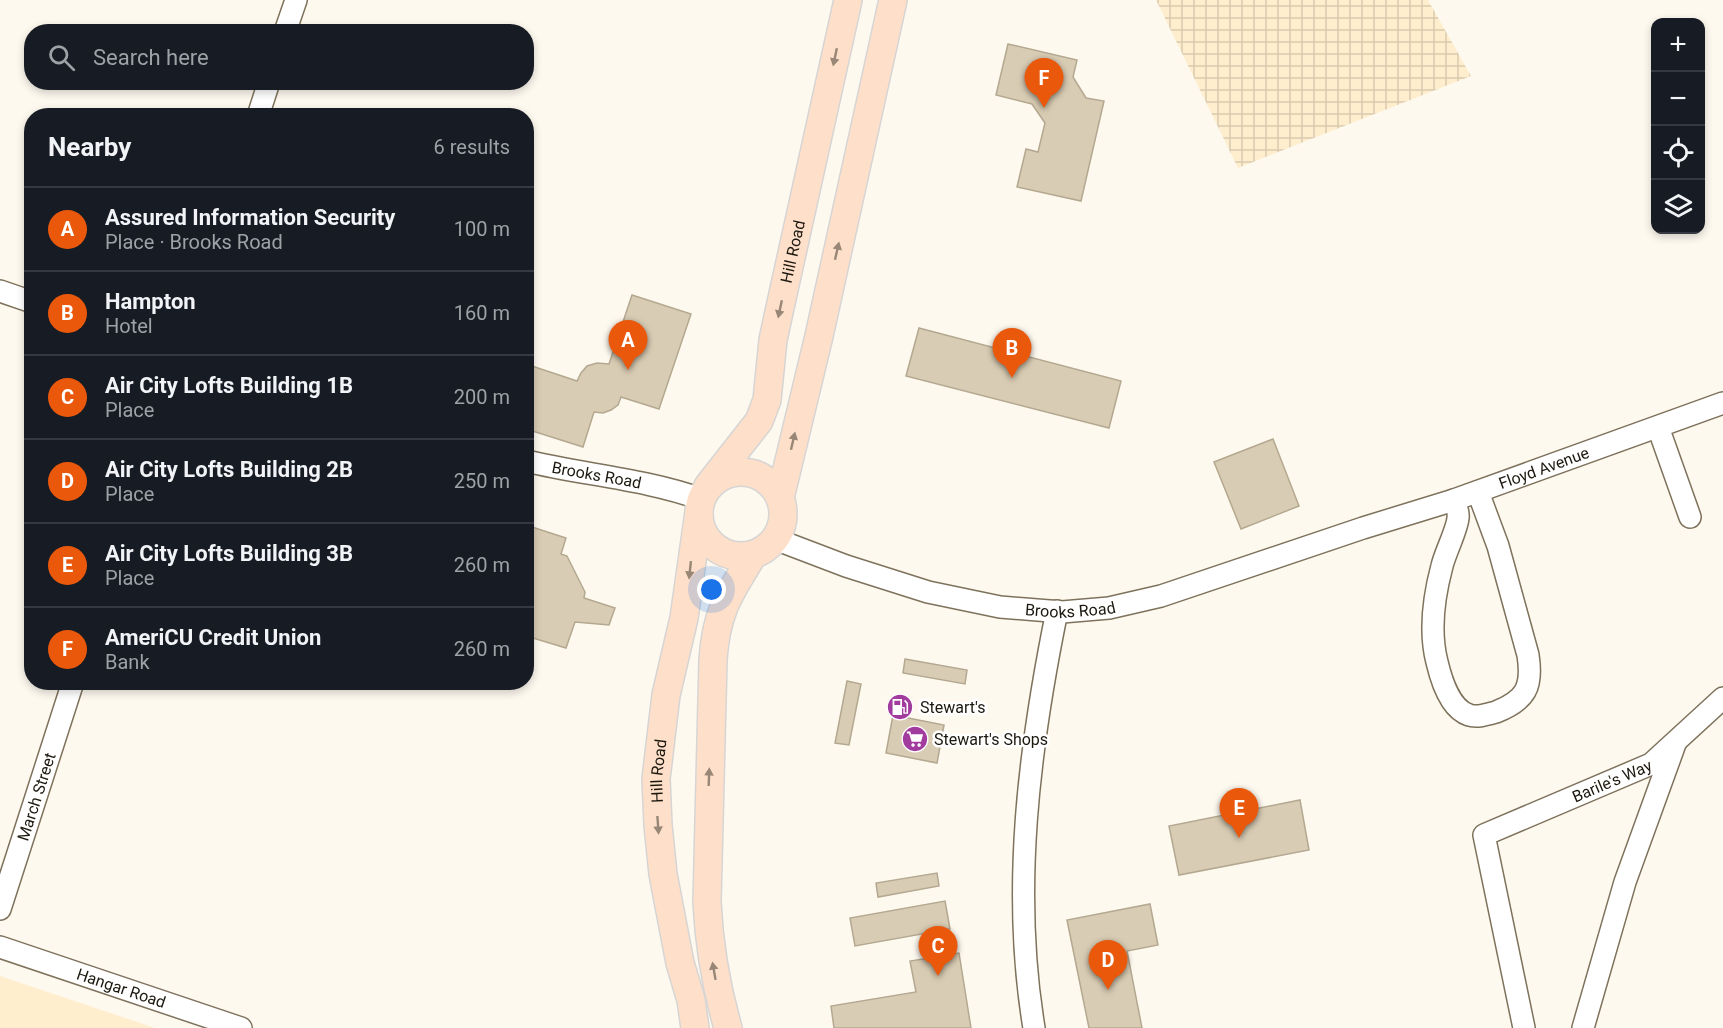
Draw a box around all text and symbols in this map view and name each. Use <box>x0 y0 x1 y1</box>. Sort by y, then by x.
map controls <box>1651 18 1705 234</box>
button: + <box>1651 18 1705 72</box>
search box <box>24 24 534 90</box>
icon: search <box>45 41 78 74</box>
text: Search here <box>93 45 209 70</box>
one-way arrow <box>830 48 840 66</box>
pin: F <box>1024 58 1064 108</box>
button: − <box>1651 72 1705 126</box>
button: locate <box>1651 126 1705 180</box>
text: Nearby <box>48 132 131 162</box>
text: 6 results <box>434 135 510 159</box>
button: layers <box>1651 180 1705 234</box>
text: Assured Information Security <box>105 205 395 230</box>
text: A <box>61 217 74 241</box>
text: 100 m <box>454 217 510 241</box>
street label: Hill Road <box>776 218 809 285</box>
text: Place · Brooks Road <box>105 230 283 254</box>
one-way arrow <box>833 242 843 260</box>
text: Hampton <box>105 289 196 314</box>
one-way arrow <box>775 300 784 319</box>
text: B <box>61 301 74 325</box>
text: 160 m <box>454 301 510 325</box>
text: Hotel <box>105 314 153 338</box>
pin: A <box>608 320 648 370</box>
pin: B <box>992 328 1032 378</box>
text: Air City Lofts Building 1B <box>105 373 353 398</box>
text: C <box>61 385 74 409</box>
text: 200 m <box>454 385 510 409</box>
text: Place <box>105 398 154 422</box>
one-way arrow <box>789 431 798 450</box>
street label: Floyd Avenue <box>1496 443 1591 493</box>
text: Air City Lofts Building 2B <box>105 457 353 482</box>
street label: Brooks Road <box>550 457 643 492</box>
text: D <box>61 469 74 493</box>
text: 250 m <box>454 469 510 493</box>
text: Place <box>105 482 154 506</box>
text: Air City Lofts Building 3B <box>105 541 353 566</box>
text: E <box>62 553 73 577</box>
text: 260 m <box>454 553 510 577</box>
one-way arrow <box>685 560 695 579</box>
text: Place <box>105 566 154 590</box>
your location <box>697 575 726 604</box>
street label: Brooks Road <box>1024 597 1117 622</box>
text: AmeriCU Credit Union <box>105 625 321 650</box>
text: F <box>62 637 73 661</box>
text: 260 m <box>454 637 510 661</box>
text: Bank <box>105 650 150 674</box>
fuel station icon: Stewart's <box>885 692 915 722</box>
place label: Stewart's <box>920 698 985 717</box>
supermarket icon: Stewart's Shops <box>900 724 930 754</box>
place label: Stewart's Shops <box>934 730 1048 749</box>
street label: Hill Road <box>646 738 670 803</box>
street label: March Street <box>13 750 59 843</box>
street label: Barile's Way <box>1569 755 1655 806</box>
one-way arrow <box>705 767 714 786</box>
pin: E <box>1220 788 1258 838</box>
one-way arrow <box>653 815 663 834</box>
pin: C <box>918 926 958 976</box>
pin: D <box>1088 940 1128 990</box>
one-way arrow <box>709 962 718 981</box>
street label: Hangar Road <box>74 964 168 1012</box>

